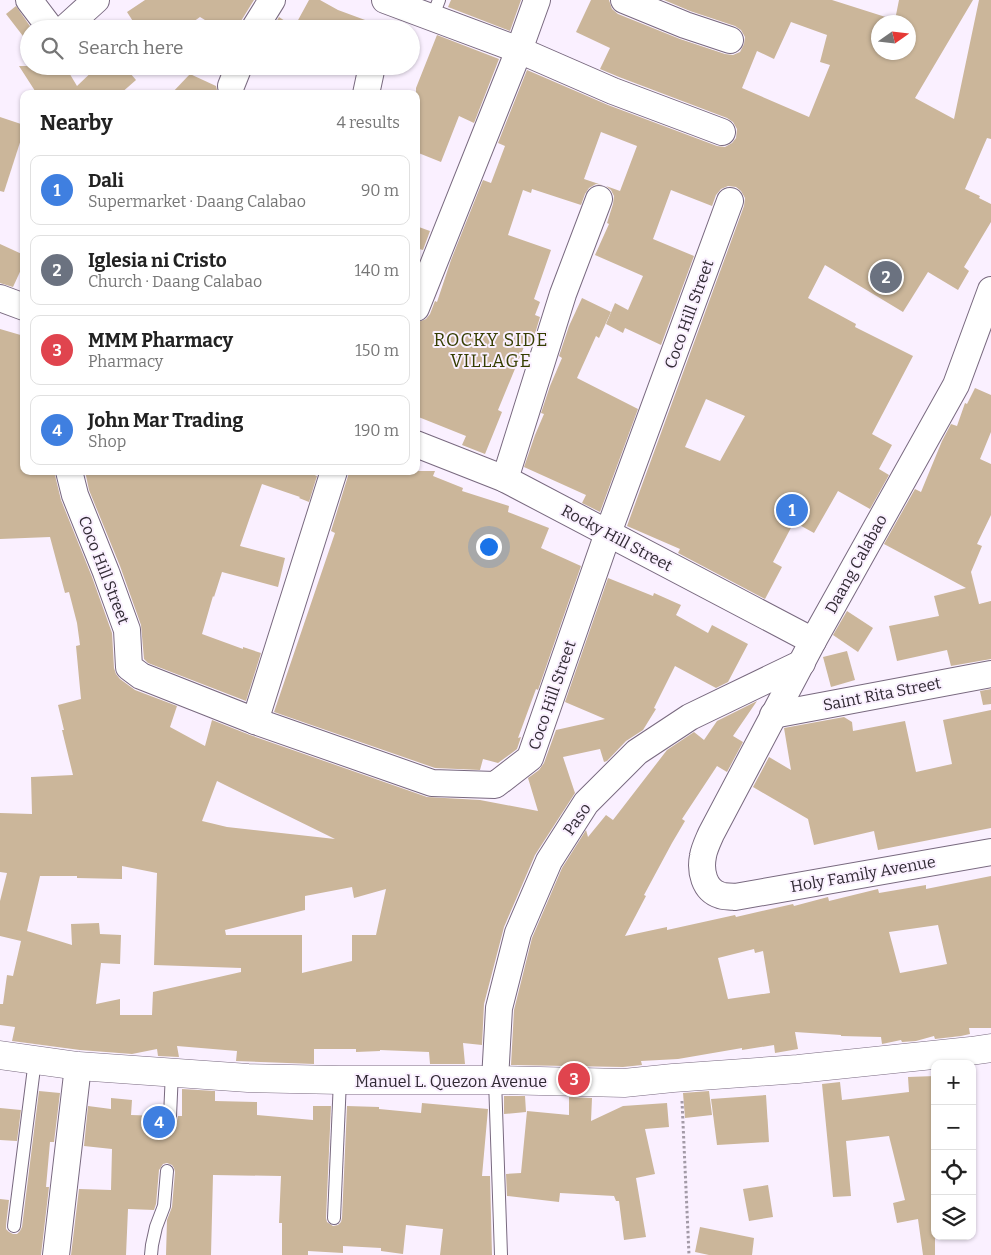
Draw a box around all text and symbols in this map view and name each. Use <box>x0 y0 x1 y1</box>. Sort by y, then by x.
north arrow <box>871 15 916 60</box>
search box <box>20 20 420 75</box>
icon: search <box>38 34 66 62</box>
text: Search here <box>78 36 183 59</box>
text: Nearby <box>40 110 113 136</box>
text: 4 results <box>337 113 400 132</box>
text: Dali <box>88 169 124 192</box>
text: 1 <box>54 181 60 200</box>
text: 90 m <box>361 181 399 200</box>
text: Supermarket · Daang Calabao <box>88 192 306 211</box>
text: Iglesia ni Cristo <box>88 249 227 272</box>
street label: Coco Hill Street <box>660 257 718 371</box>
pin: 2 <box>870 258 902 296</box>
text: 2 <box>52 261 62 280</box>
text: 140 m <box>354 261 399 280</box>
text: Church · Daang Calabao <box>88 272 262 291</box>
text: MMM Pharmacy <box>88 329 233 352</box>
district label: ROCKY SIDE VILLAGE <box>433 329 549 372</box>
text: 3 <box>52 341 62 360</box>
text: 150 m <box>355 341 399 360</box>
text: Pharmacy <box>88 352 163 371</box>
text: John Mar Trading <box>88 409 243 432</box>
text: 4 <box>52 421 62 440</box>
text: 190 m <box>354 421 399 440</box>
text: Shop <box>88 432 126 451</box>
pin: 1 <box>776 491 808 529</box>
street label: Rocky Hill Street <box>558 501 676 575</box>
street label: Daang Calabao <box>821 511 891 617</box>
street label: Coco Hill Street <box>75 513 133 627</box>
your location <box>476 534 502 560</box>
street label: Coco Hill Street <box>524 638 580 752</box>
street label: Saint Rita Street <box>821 673 943 715</box>
street label: Paso <box>559 799 595 839</box>
street label: Holy Family Avenue <box>789 852 937 896</box>
pin: 3 <box>558 1060 590 1098</box>
map controls <box>931 1060 976 1240</box>
button: + <box>931 1060 976 1105</box>
street label: Manuel L. Quezon Avenue <box>355 1072 547 1091</box>
pin: 4 <box>143 1103 175 1141</box>
button: − <box>931 1105 976 1150</box>
button: locate <box>931 1150 976 1195</box>
button: layers <box>931 1195 976 1240</box>

